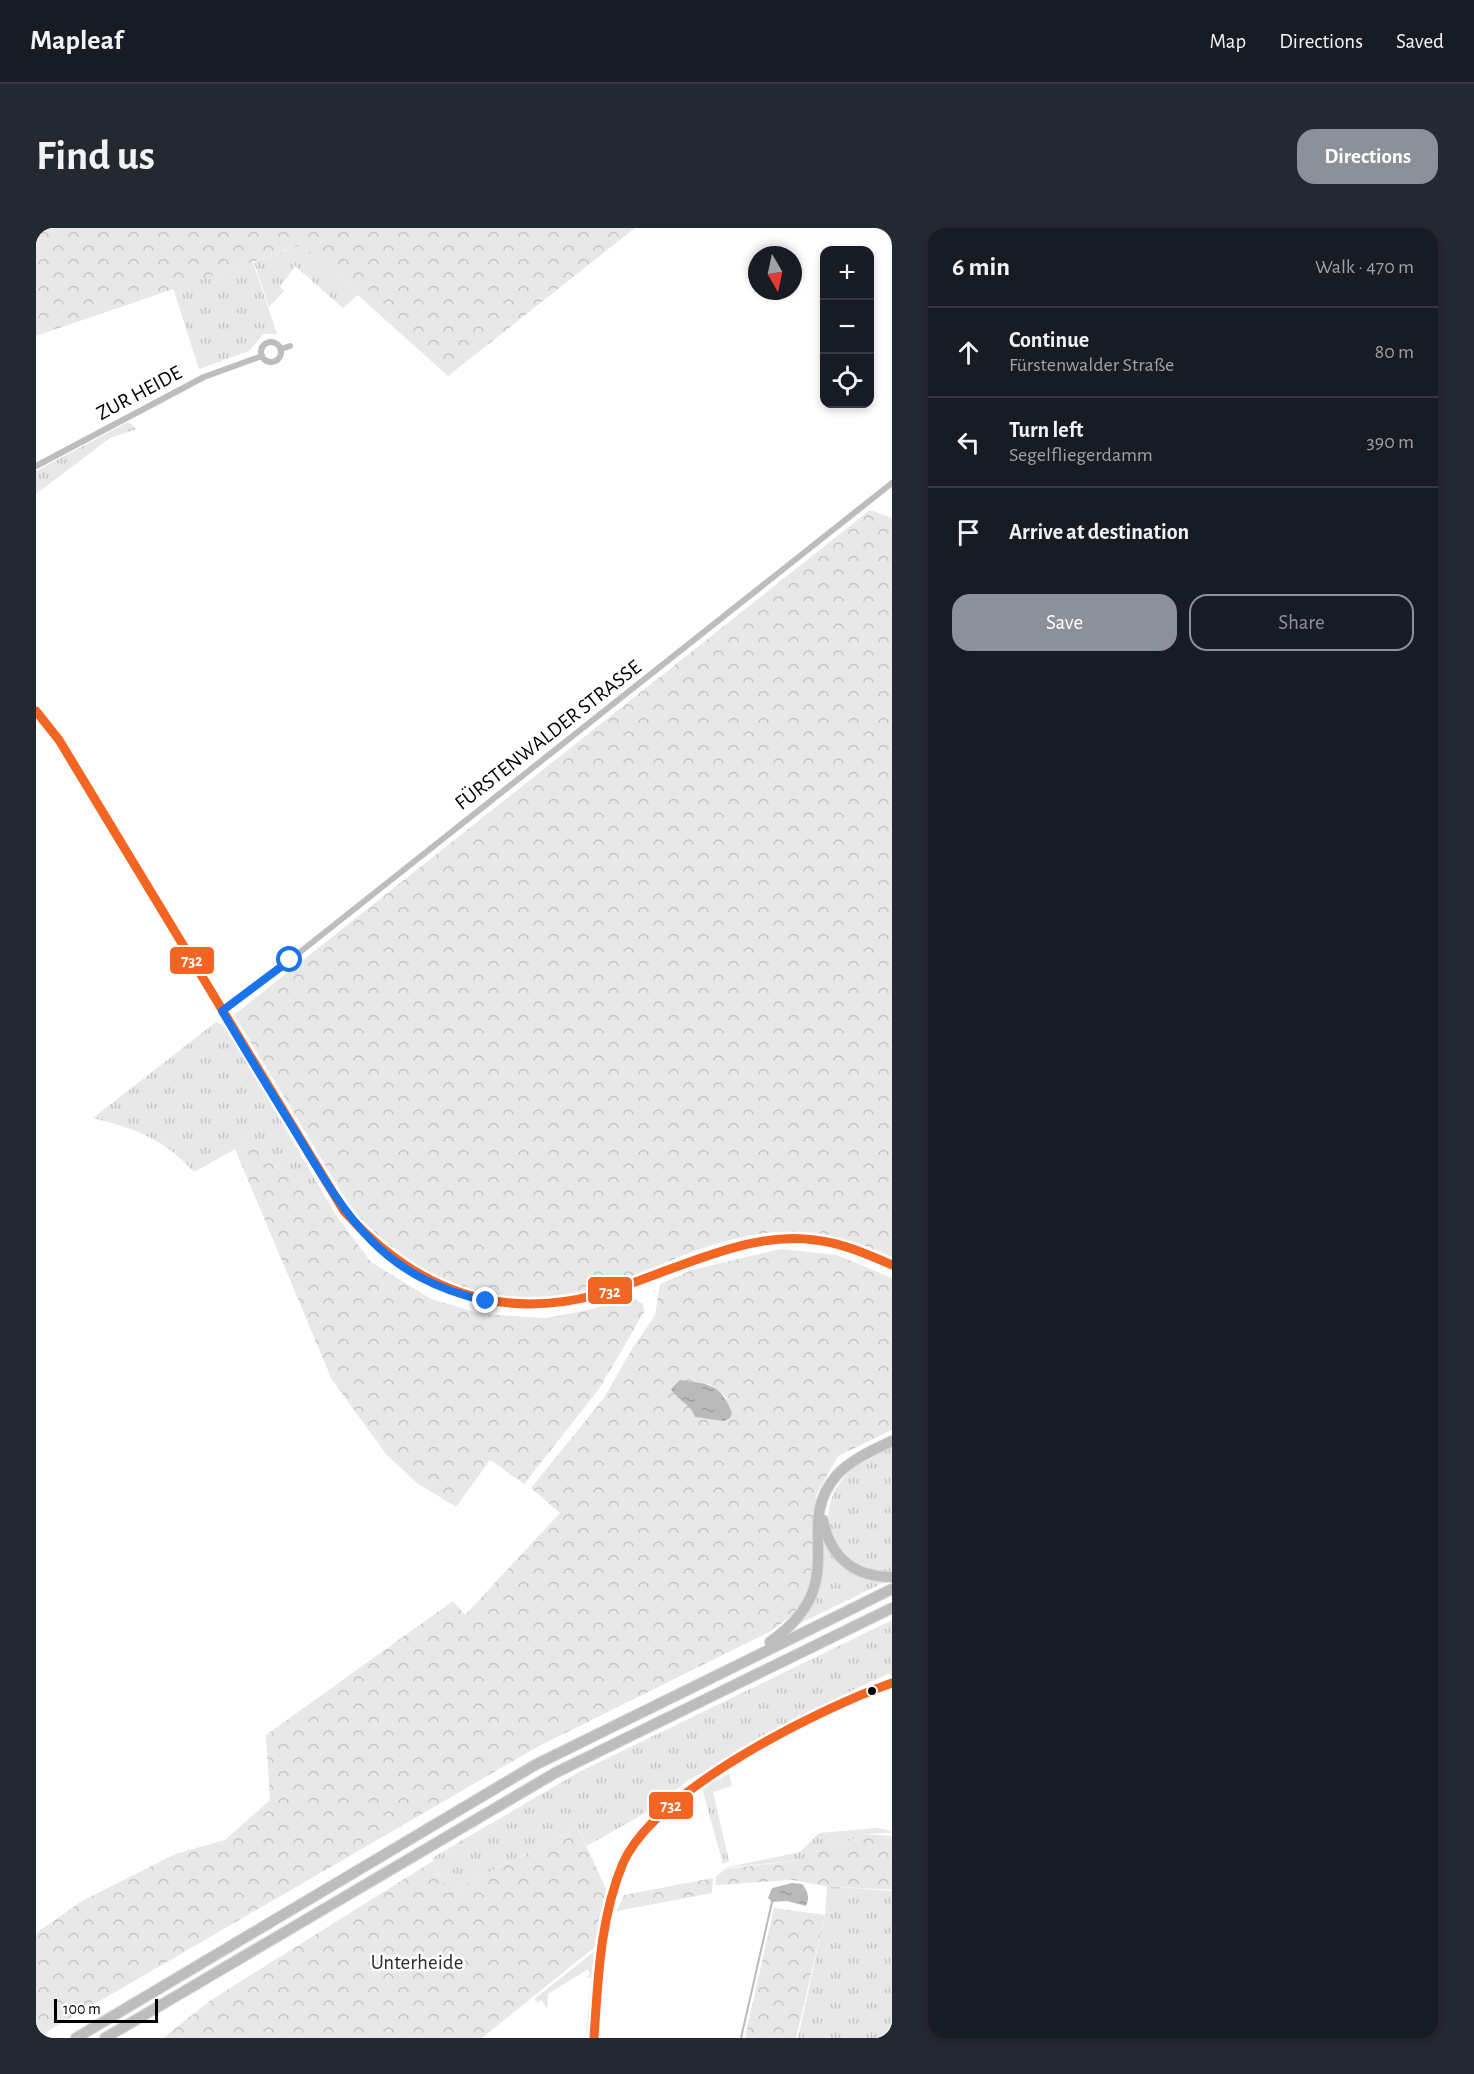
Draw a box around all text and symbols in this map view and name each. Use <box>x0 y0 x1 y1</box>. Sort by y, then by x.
text: Mapleaf <box>30 27 123 55</box>
text: Map <box>1210 31 1246 52</box>
text: Directions <box>1279 31 1363 52</box>
text: Saved <box>1396 31 1444 52</box>
button: Directions <box>1297 129 1438 184</box>
text: Find us <box>36 135 155 177</box>
north arrow <box>748 246 802 300</box>
map controls <box>820 246 874 408</box>
button: + <box>820 246 874 300</box>
text: 6 min <box>952 254 1010 280</box>
text: Walk · 470 m <box>1315 257 1414 277</box>
button: − <box>820 300 874 354</box>
text: Continue <box>1009 329 1089 351</box>
icon: ahead <box>952 336 985 369</box>
text: 80 m <box>1375 342 1414 362</box>
button: locate <box>820 354 874 408</box>
text: Fürstenwalder Straße <box>1009 355 1174 375</box>
street label: ZUR HEIDE <box>93 362 185 424</box>
text: Turn left <box>1009 419 1083 441</box>
icon: left <box>952 426 985 459</box>
text: 390 m <box>1367 432 1414 452</box>
text: Segelfliegerdamm <box>1009 445 1153 465</box>
icon: arrive <box>952 516 985 549</box>
text: Arrive at destination <box>1009 521 1189 543</box>
button: Save <box>952 594 1177 651</box>
button: Share <box>1189 594 1414 651</box>
street label: FÜRSTENWALDER STRASSE <box>451 655 645 814</box>
line badge: 732 <box>169 946 215 975</box>
route start <box>276 946 302 972</box>
text: 732 <box>181 953 203 969</box>
line badge: 732 <box>587 1276 633 1305</box>
text: 732 <box>599 1284 621 1300</box>
route end <box>472 1287 498 1313</box>
unlabelled marker <box>866 1685 878 1697</box>
line badge: 732 <box>648 1791 694 1820</box>
text: 732 <box>660 1798 682 1814</box>
park label: Unterheide <box>371 1952 463 1973</box>
scale bar <box>54 1996 158 2024</box>
text: 100 m <box>63 2001 101 2017</box>

